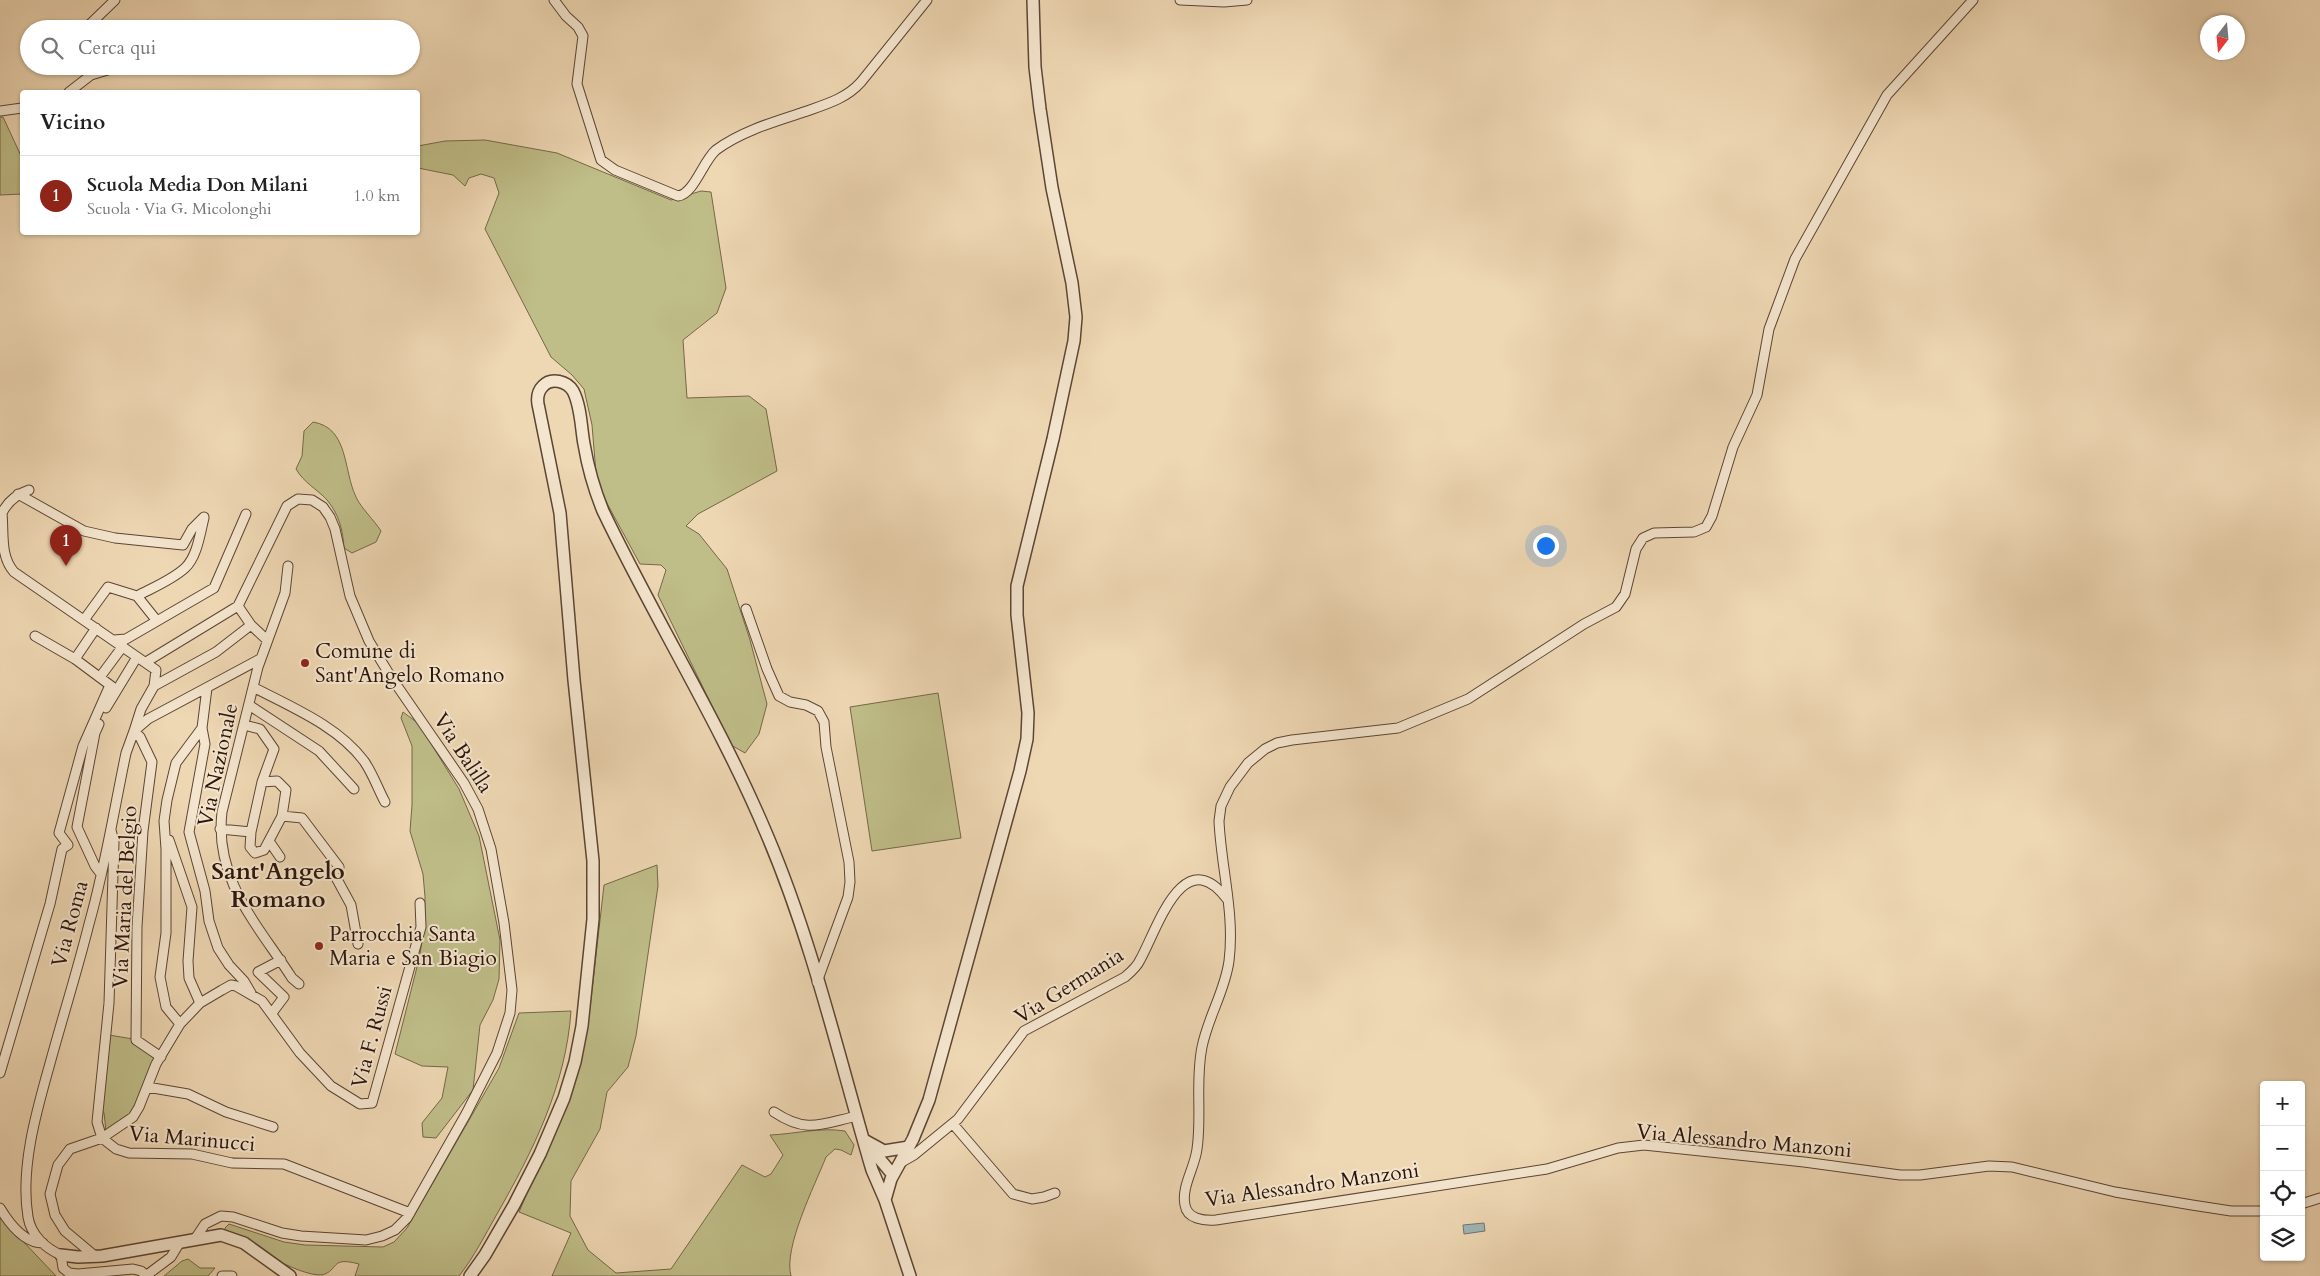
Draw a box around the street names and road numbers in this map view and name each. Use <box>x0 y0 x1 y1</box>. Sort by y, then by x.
street label: Via Nazionale <box>191 701 245 829</box>
street label: Via Balilla <box>426 707 500 799</box>
street label: Via Maria del Belgio <box>106 805 144 989</box>
street label: Via Roma <box>45 877 95 971</box>
street label: Via Germania <box>1009 941 1129 1031</box>
street label: Via F. Russi <box>344 982 400 1091</box>
street label: Via Alessandro Manzoni <box>1635 1117 1853 1165</box>
street label: Via Marinucci <box>127 1119 257 1159</box>
street label: Via Alessandro Manzoni <box>1203 1156 1421 1214</box>

